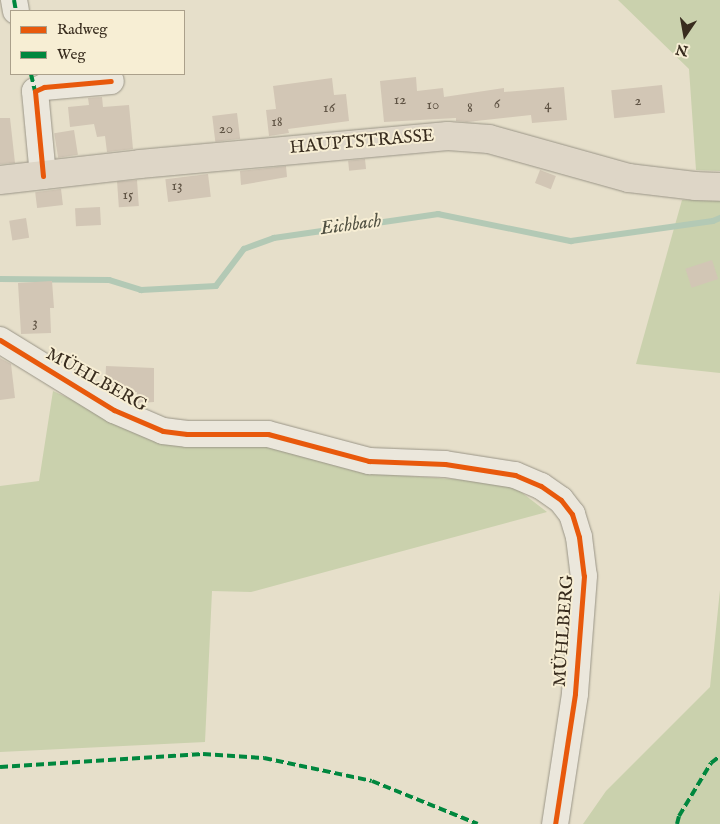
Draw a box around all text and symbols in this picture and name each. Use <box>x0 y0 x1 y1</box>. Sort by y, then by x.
legend <box>10 10 185 75</box>
north arrow <box>660 10 710 60</box>
text: Radweg <box>57 20 108 39</box>
text: N <box>674 40 690 60</box>
text: Weg <box>57 45 86 64</box>
house number: 12 <box>394 91 406 109</box>
house number: 2 <box>634 92 642 110</box>
house number: 6 <box>494 95 500 113</box>
house number: 10 <box>427 96 439 114</box>
house number: 4 <box>544 96 552 114</box>
house number: 16 <box>323 99 335 117</box>
house number: 8 <box>467 99 473 117</box>
house number: 18 <box>271 113 283 131</box>
house number: 20 <box>219 120 233 138</box>
street label: HAUPTSTRASSE <box>289 126 435 160</box>
house number: 13 <box>171 177 183 195</box>
house number: 15 <box>122 186 134 204</box>
water label: Eichbach <box>319 210 383 242</box>
house number: 3 <box>32 314 38 332</box>
street label: MÜHLBERG <box>42 344 150 418</box>
street label: MÜHLBERG <box>550 574 580 688</box>

